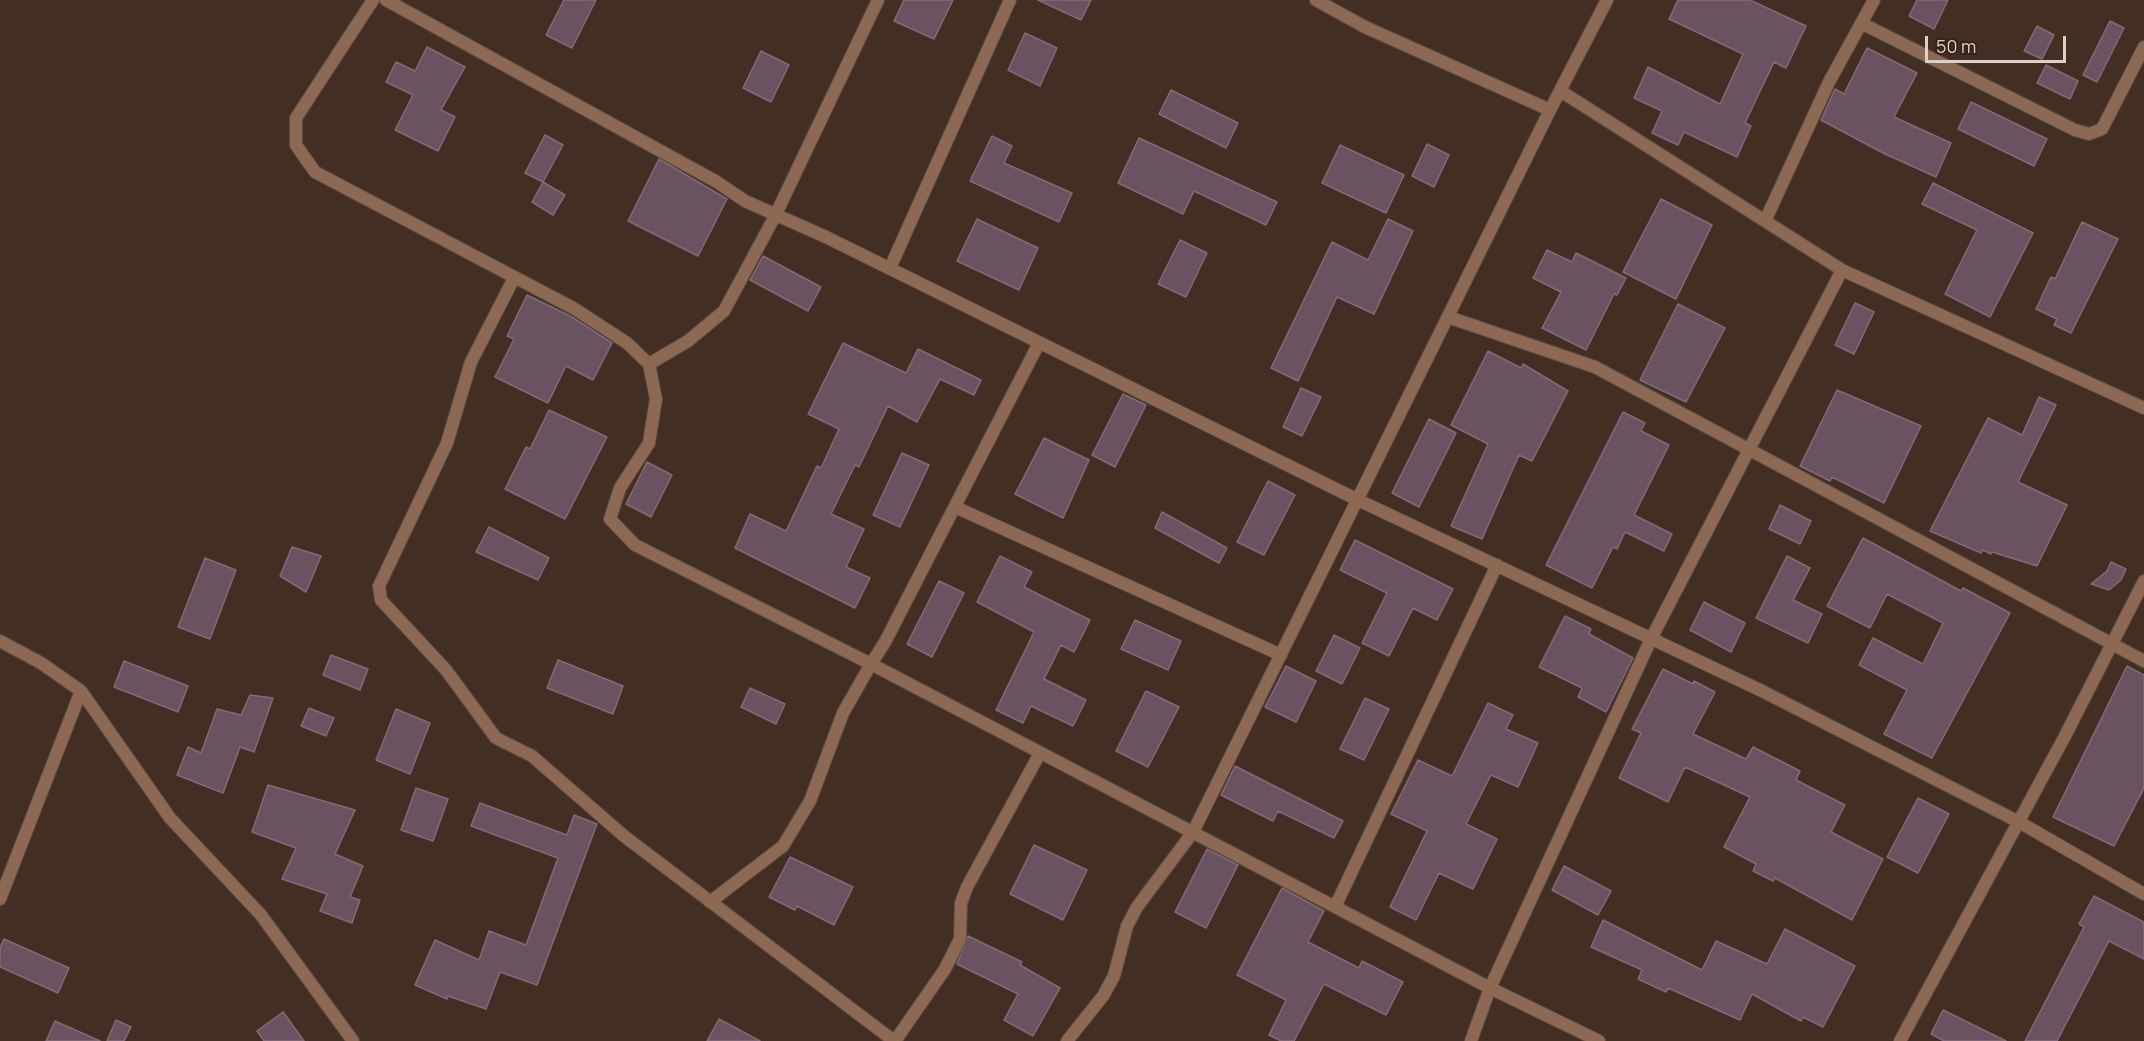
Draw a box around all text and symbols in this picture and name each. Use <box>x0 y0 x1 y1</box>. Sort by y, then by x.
scale bar <box>1928 24 2069 62</box>
text: 50 m <box>1936 34 1976 58</box>

